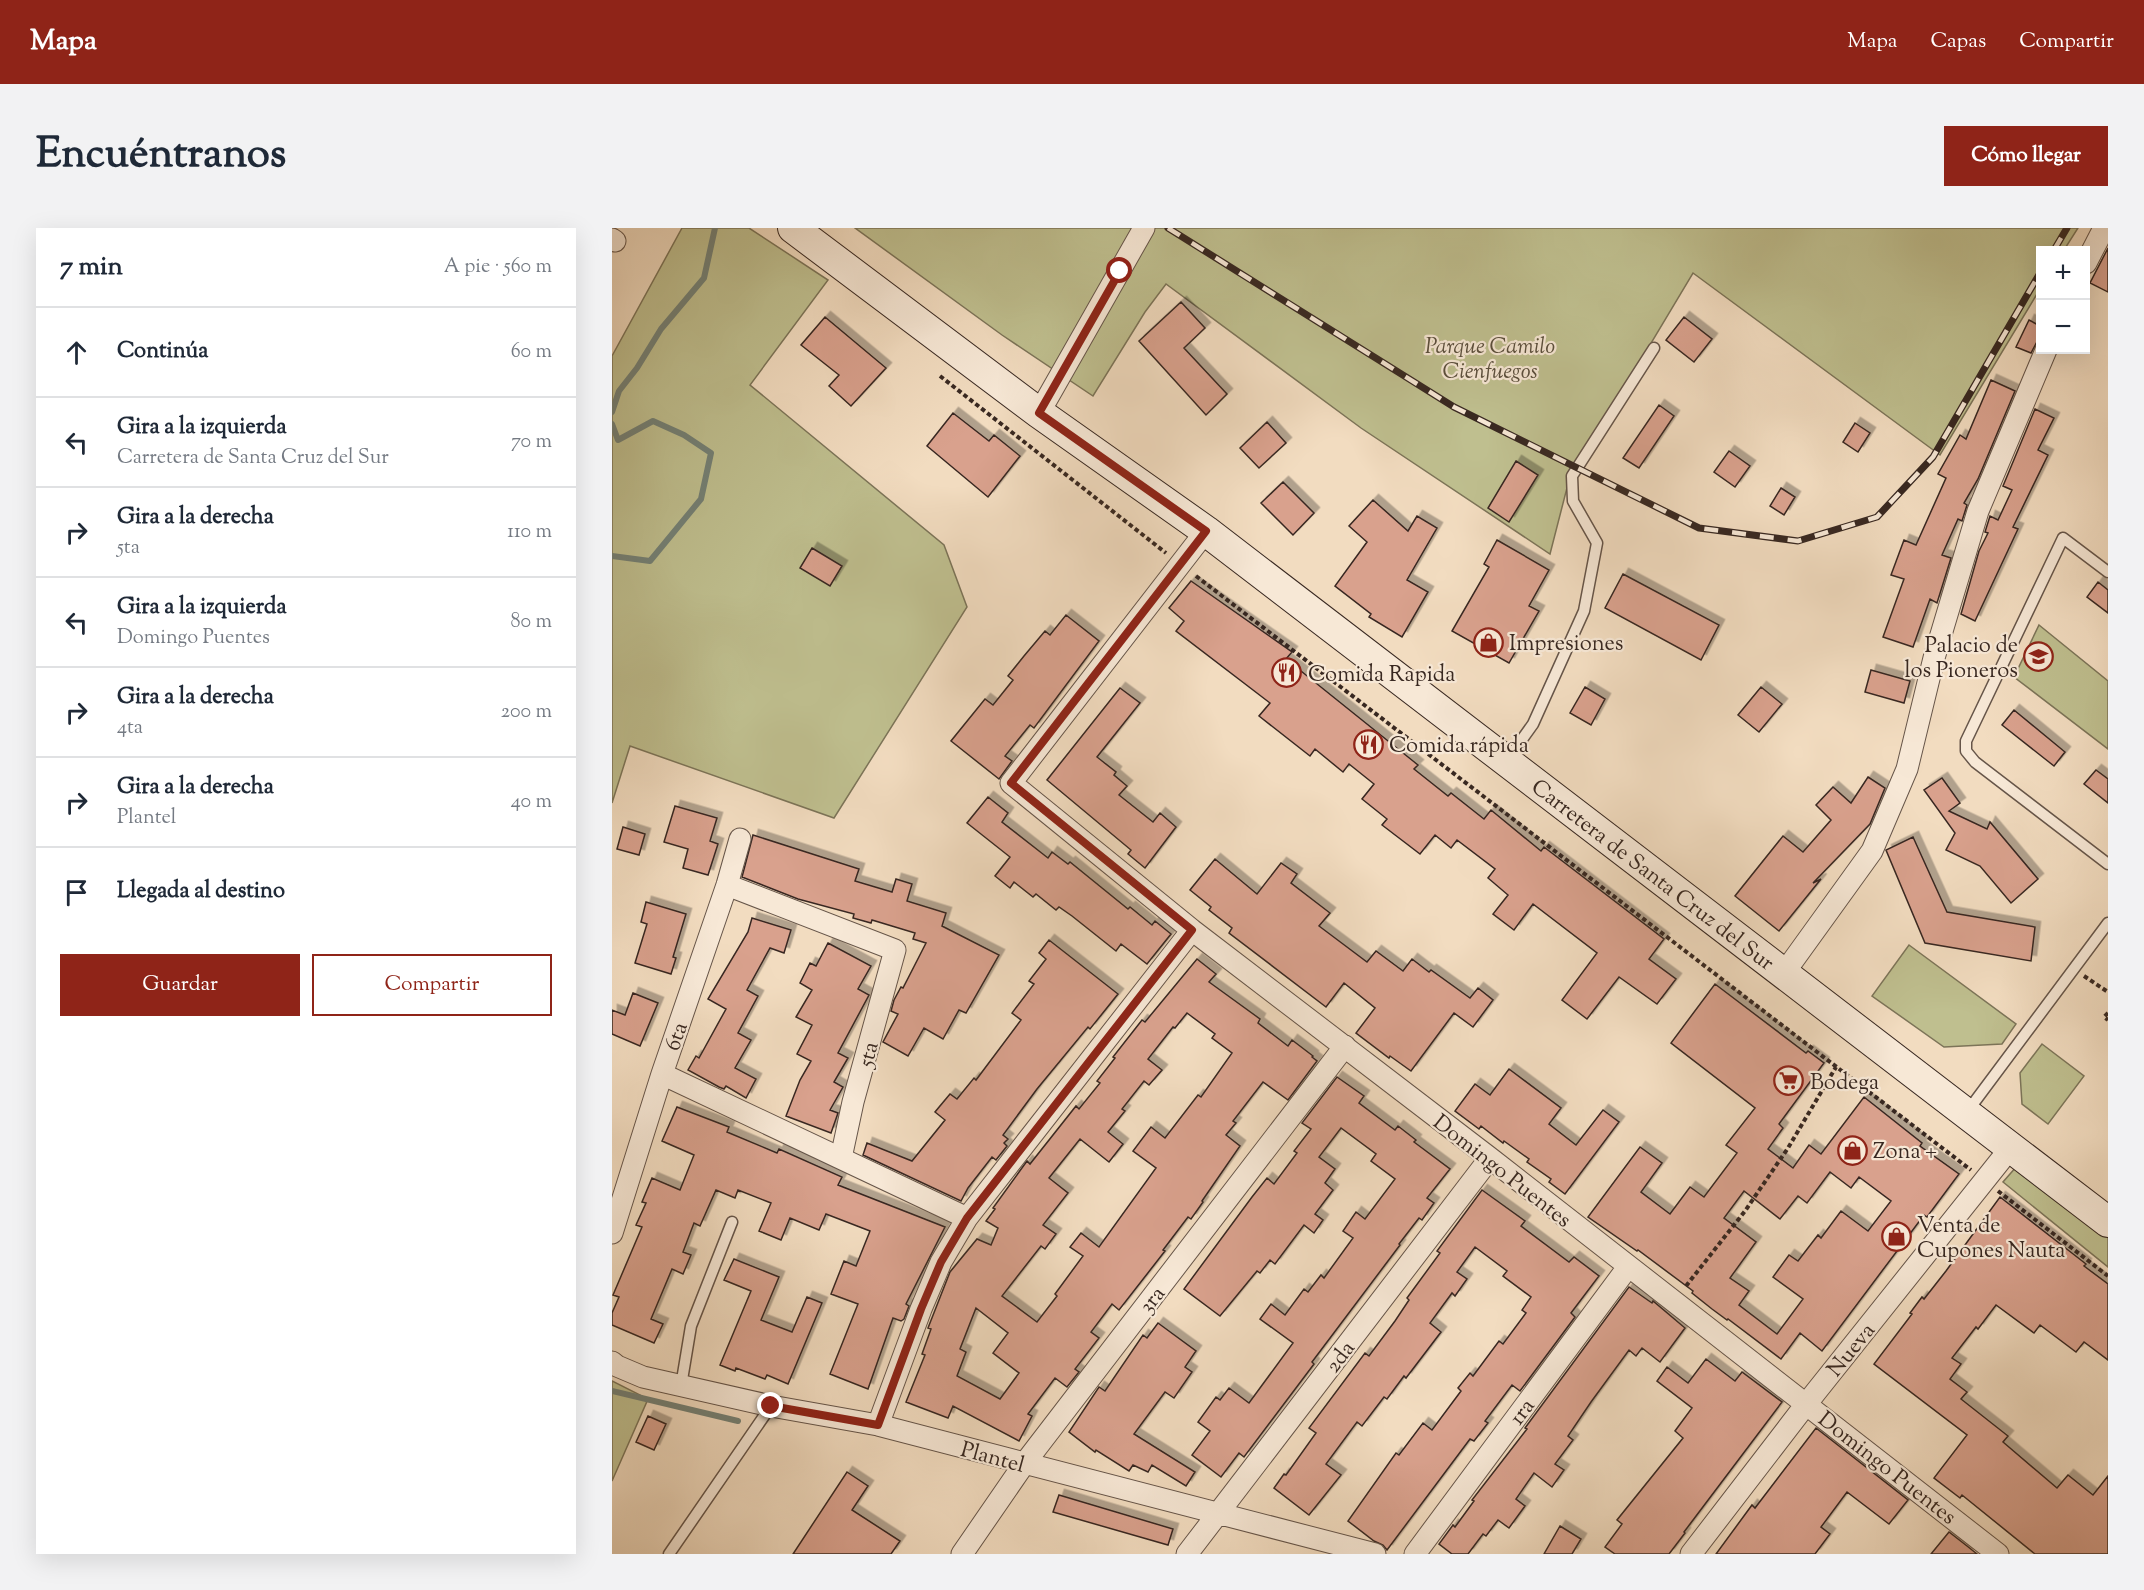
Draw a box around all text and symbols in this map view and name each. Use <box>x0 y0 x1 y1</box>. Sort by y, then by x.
text: Mapa <box>30 22 97 62</box>
text: Mapa <box>1847 27 1897 57</box>
text: Capas <box>1930 27 1986 57</box>
text: Compartir <box>2019 27 2114 57</box>
text: Encuéntranos <box>36 126 286 186</box>
button: Cómo llegar <box>1944 126 2108 186</box>
map controls <box>2036 246 2090 354</box>
button: + <box>2036 246 2090 300</box>
text: 7 min <box>60 249 123 286</box>
text: A pie · 560 m <box>444 253 552 282</box>
route start <box>1106 257 1132 283</box>
button: − <box>2036 300 2090 354</box>
park label: Parque Camilo Cienfuegos <box>1425 332 1555 389</box>
icon: ahead <box>60 336 93 369</box>
text: Continúa <box>117 336 208 368</box>
text: 60 m <box>511 338 552 367</box>
text: Gira a la izquierda <box>117 412 287 444</box>
icon: left <box>60 426 93 459</box>
text: 70 m <box>511 428 552 457</box>
text: Carretera de Santa Cruz del Sur <box>117 444 389 473</box>
text: Gira a la derecha <box>117 502 274 534</box>
icon: right <box>60 516 93 549</box>
text: 110 m <box>507 518 552 547</box>
text: 5ta <box>117 534 140 563</box>
text: Gira a la izquierda <box>117 592 287 624</box>
icon: left <box>60 606 93 639</box>
text: 80 m <box>511 608 552 637</box>
text: Domingo Puentes <box>117 624 270 653</box>
shop icon: Impresiones <box>1472 626 1504 658</box>
place label: Impresiones <box>1509 629 1623 661</box>
place label: Palacio de los Pioneros <box>1904 631 2018 688</box>
school or university icon: Palacio de los Pioneros <box>2023 641 2055 673</box>
restaurant icon: Comida Rapida <box>1271 657 1303 689</box>
place label: Comida Rapida <box>1308 660 1455 692</box>
text: Gira a la derecha <box>117 682 274 714</box>
icon: right <box>60 696 93 729</box>
text: 200 m <box>501 698 552 727</box>
text: 4ta <box>117 714 143 743</box>
restaurant icon: Comida rápida <box>1352 728 1384 760</box>
place label: Comida rápida <box>1389 731 1529 763</box>
text: Gira a la derecha <box>117 772 274 804</box>
street label: Carretera de Santa Cruz del Sur <box>1523 773 1780 980</box>
icon: right <box>60 786 93 819</box>
text: 40 m <box>511 788 552 817</box>
text: Plantel <box>117 804 176 833</box>
icon: arrive <box>60 876 93 909</box>
text: Llegada al destino <box>117 876 285 908</box>
button: Guardar <box>60 954 300 1016</box>
button: Compartir <box>312 954 552 1016</box>
street label: 6ta <box>658 1018 698 1056</box>
street label: 5ta <box>851 1038 889 1073</box>
supermarket icon: Bodega <box>1773 1065 1805 1097</box>
place label: Bodega <box>1810 1068 1879 1100</box>
street label: Domingo Puentes <box>1425 1108 1577 1237</box>
shop icon: Zona + <box>1836 1134 1868 1166</box>
place label: Zona + <box>1873 1137 1937 1169</box>
place label: Venta de Cupones Nauta <box>1917 1211 2065 1268</box>
shop icon: Venta de Cupones Nauta <box>1880 1221 1912 1253</box>
street label: 3ra <box>1132 1280 1174 1321</box>
street label: Nueva <box>1820 1317 1884 1385</box>
street label: 2da <box>1319 1335 1364 1381</box>
route end <box>757 1392 783 1418</box>
street label: 1ra <box>1503 1393 1544 1433</box>
street label: Domingo Puentes <box>1810 1405 1962 1534</box>
street label: Plantel <box>957 1435 1028 1483</box>

